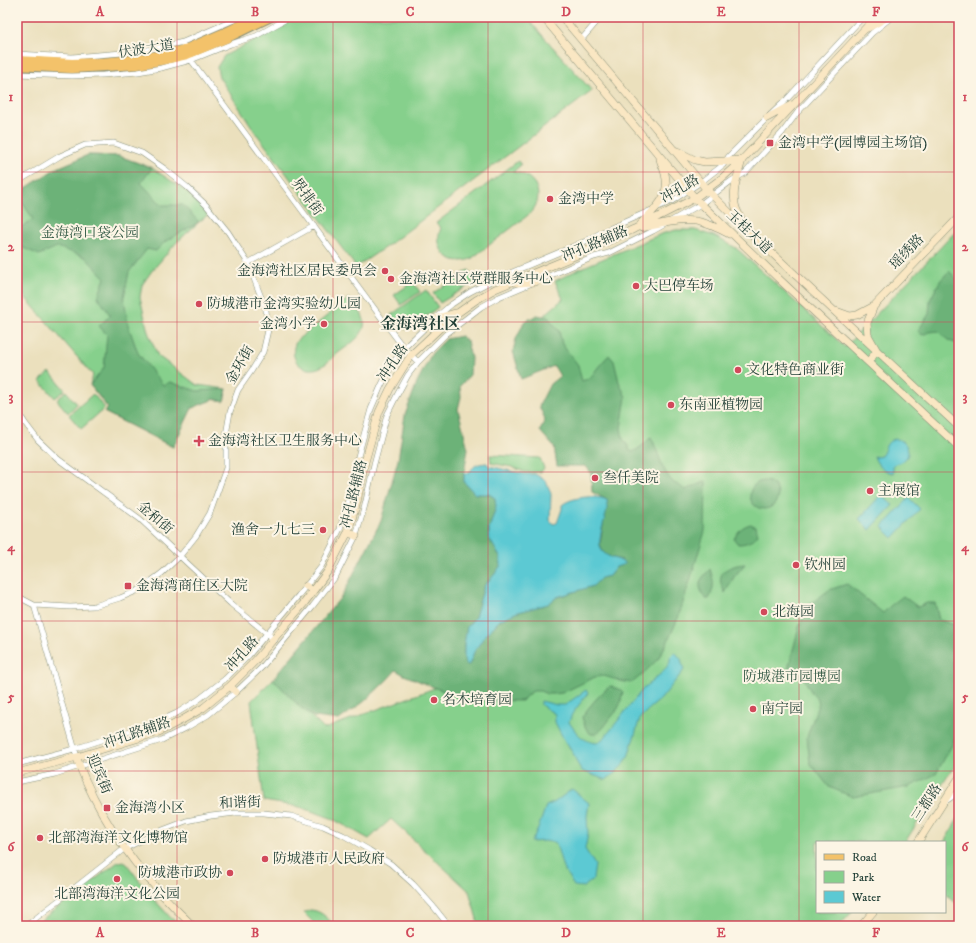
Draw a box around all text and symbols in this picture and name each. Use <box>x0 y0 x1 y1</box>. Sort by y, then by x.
text: A <box>95 4 105 20</box>
text: B <box>251 4 259 20</box>
text: C <box>406 4 415 20</box>
text: D <box>561 4 571 20</box>
text: E <box>716 4 726 20</box>
text: F <box>872 4 881 20</box>
street label: 伏波大道 <box>117 36 175 62</box>
text: 1 <box>9 89 14 105</box>
text: 1 <box>963 89 968 105</box>
place label: 金湾中学(园博园主场馆) <box>778 134 928 152</box>
marker: 金湾中学(园博园主场馆) <box>765 138 775 148</box>
street label: 冲孔路 <box>657 171 703 207</box>
street label: 界排街 <box>287 175 327 219</box>
place label: 金湾中学 <box>558 190 614 208</box>
marker: 金湾中学 <box>545 194 555 204</box>
street label: 玉桂大道 <box>723 206 775 258</box>
street label: 冲孔路辅路 <box>559 222 631 266</box>
park label: 金海湾口袋公园 <box>41 224 139 242</box>
street label: 瑶绣路 <box>886 231 928 273</box>
text: 2 <box>8 239 15 255</box>
text: 2 <box>962 239 969 255</box>
place label: 金海湾社区居民委员会 <box>237 262 377 280</box>
marker: 金海湾社区居民委员会 <box>380 266 390 276</box>
place label: 金海湾社区党群服务中心 <box>399 270 553 288</box>
marker: 金海湾社区党群服务中心 <box>386 274 396 284</box>
place label: 大巴停车场 <box>644 277 714 295</box>
marker: 大巴停车场 <box>631 281 641 291</box>
place label: 防城港市金湾实验幼儿园 <box>207 295 361 313</box>
marker: 防城港市金湾实验幼儿园 <box>194 299 204 309</box>
district label: 金海湾社区 <box>380 314 460 334</box>
place label: 金湾小学 <box>260 315 316 333</box>
marker: 金湾小学 <box>319 319 329 329</box>
street label: 冲孔路 <box>374 341 412 385</box>
street label: 金环街 <box>222 342 258 388</box>
place label: 文化特色商业街 <box>746 361 844 379</box>
marker: 文化特色商业街 <box>733 365 743 375</box>
text: 3 <box>9 389 14 405</box>
text: 3 <box>963 389 968 405</box>
place label: 东南亚植物园 <box>679 396 763 414</box>
marker: 东南亚植物园 <box>666 400 676 410</box>
place label: 金海湾社区卫生服务中心 <box>208 432 362 450</box>
marker: 金海湾社区卫生服务中心 <box>193 435 205 447</box>
street label: 冲孔路辅路 <box>337 458 371 530</box>
place label: 叁仟美院 <box>603 469 659 487</box>
marker: 叁仟美院 <box>590 473 600 483</box>
place label: 主展馆 <box>878 482 920 500</box>
marker: 主展馆 <box>865 486 875 496</box>
street label: 金和街 <box>133 497 177 539</box>
place label: 渔舍一九七三 <box>231 521 315 539</box>
marker: 渔舍一九七三 <box>318 525 328 535</box>
text: 4 <box>6 539 15 556</box>
text: 4 <box>960 539 969 556</box>
place label: 钦州园 <box>804 556 846 574</box>
marker: 钦州园 <box>791 560 801 570</box>
place label: 金海湾商住区大院 <box>136 577 248 595</box>
marker: 金海湾商住区大院 <box>123 581 133 591</box>
place label: 北海园 <box>772 603 814 621</box>
marker: 北海园 <box>759 607 769 617</box>
street label: 冲孔路 <box>221 632 263 676</box>
park label: 防城港市园博园 <box>743 668 841 686</box>
text: 5 <box>7 689 15 705</box>
text: 5 <box>961 689 969 705</box>
place label: 名木培育园 <box>442 691 512 709</box>
marker: 名木培育园 <box>429 695 439 705</box>
place label: 南宁园 <box>761 700 803 718</box>
marker: 南宁园 <box>748 704 758 714</box>
street label: 冲孔路辅路 <box>101 713 173 753</box>
street label: 迎宾街 <box>83 751 115 797</box>
street label: 三都路 <box>908 780 946 826</box>
street label: 和谐街 <box>219 793 261 813</box>
place label: 金海湾小区 <box>115 799 185 817</box>
marker: 金海湾小区 <box>102 803 112 813</box>
place label: 北部湾海洋文化博物馆 <box>48 829 188 847</box>
marker: 北部湾海洋文化博物馆 <box>35 833 45 843</box>
text: 6 <box>8 839 16 855</box>
text: 6 <box>962 839 970 855</box>
legend <box>816 841 946 913</box>
place label: 防城港市人民政府 <box>273 850 385 868</box>
text: Road <box>852 850 877 865</box>
marker: 防城港市人民政府 <box>260 854 270 864</box>
place label: 防城港市政协 <box>138 864 222 882</box>
marker: 防城港市政协 <box>225 868 235 878</box>
text: Park <box>852 870 874 885</box>
marker: 北部湾海洋文化公园 <box>112 874 122 884</box>
place label: 北部湾海洋文化公园 <box>54 885 180 903</box>
text: Water <box>851 890 881 905</box>
text: A <box>95 925 105 941</box>
text: B <box>251 925 259 941</box>
text: C <box>406 925 415 941</box>
text: D <box>561 925 571 941</box>
text: E <box>716 925 726 941</box>
text: F <box>872 925 881 941</box>

